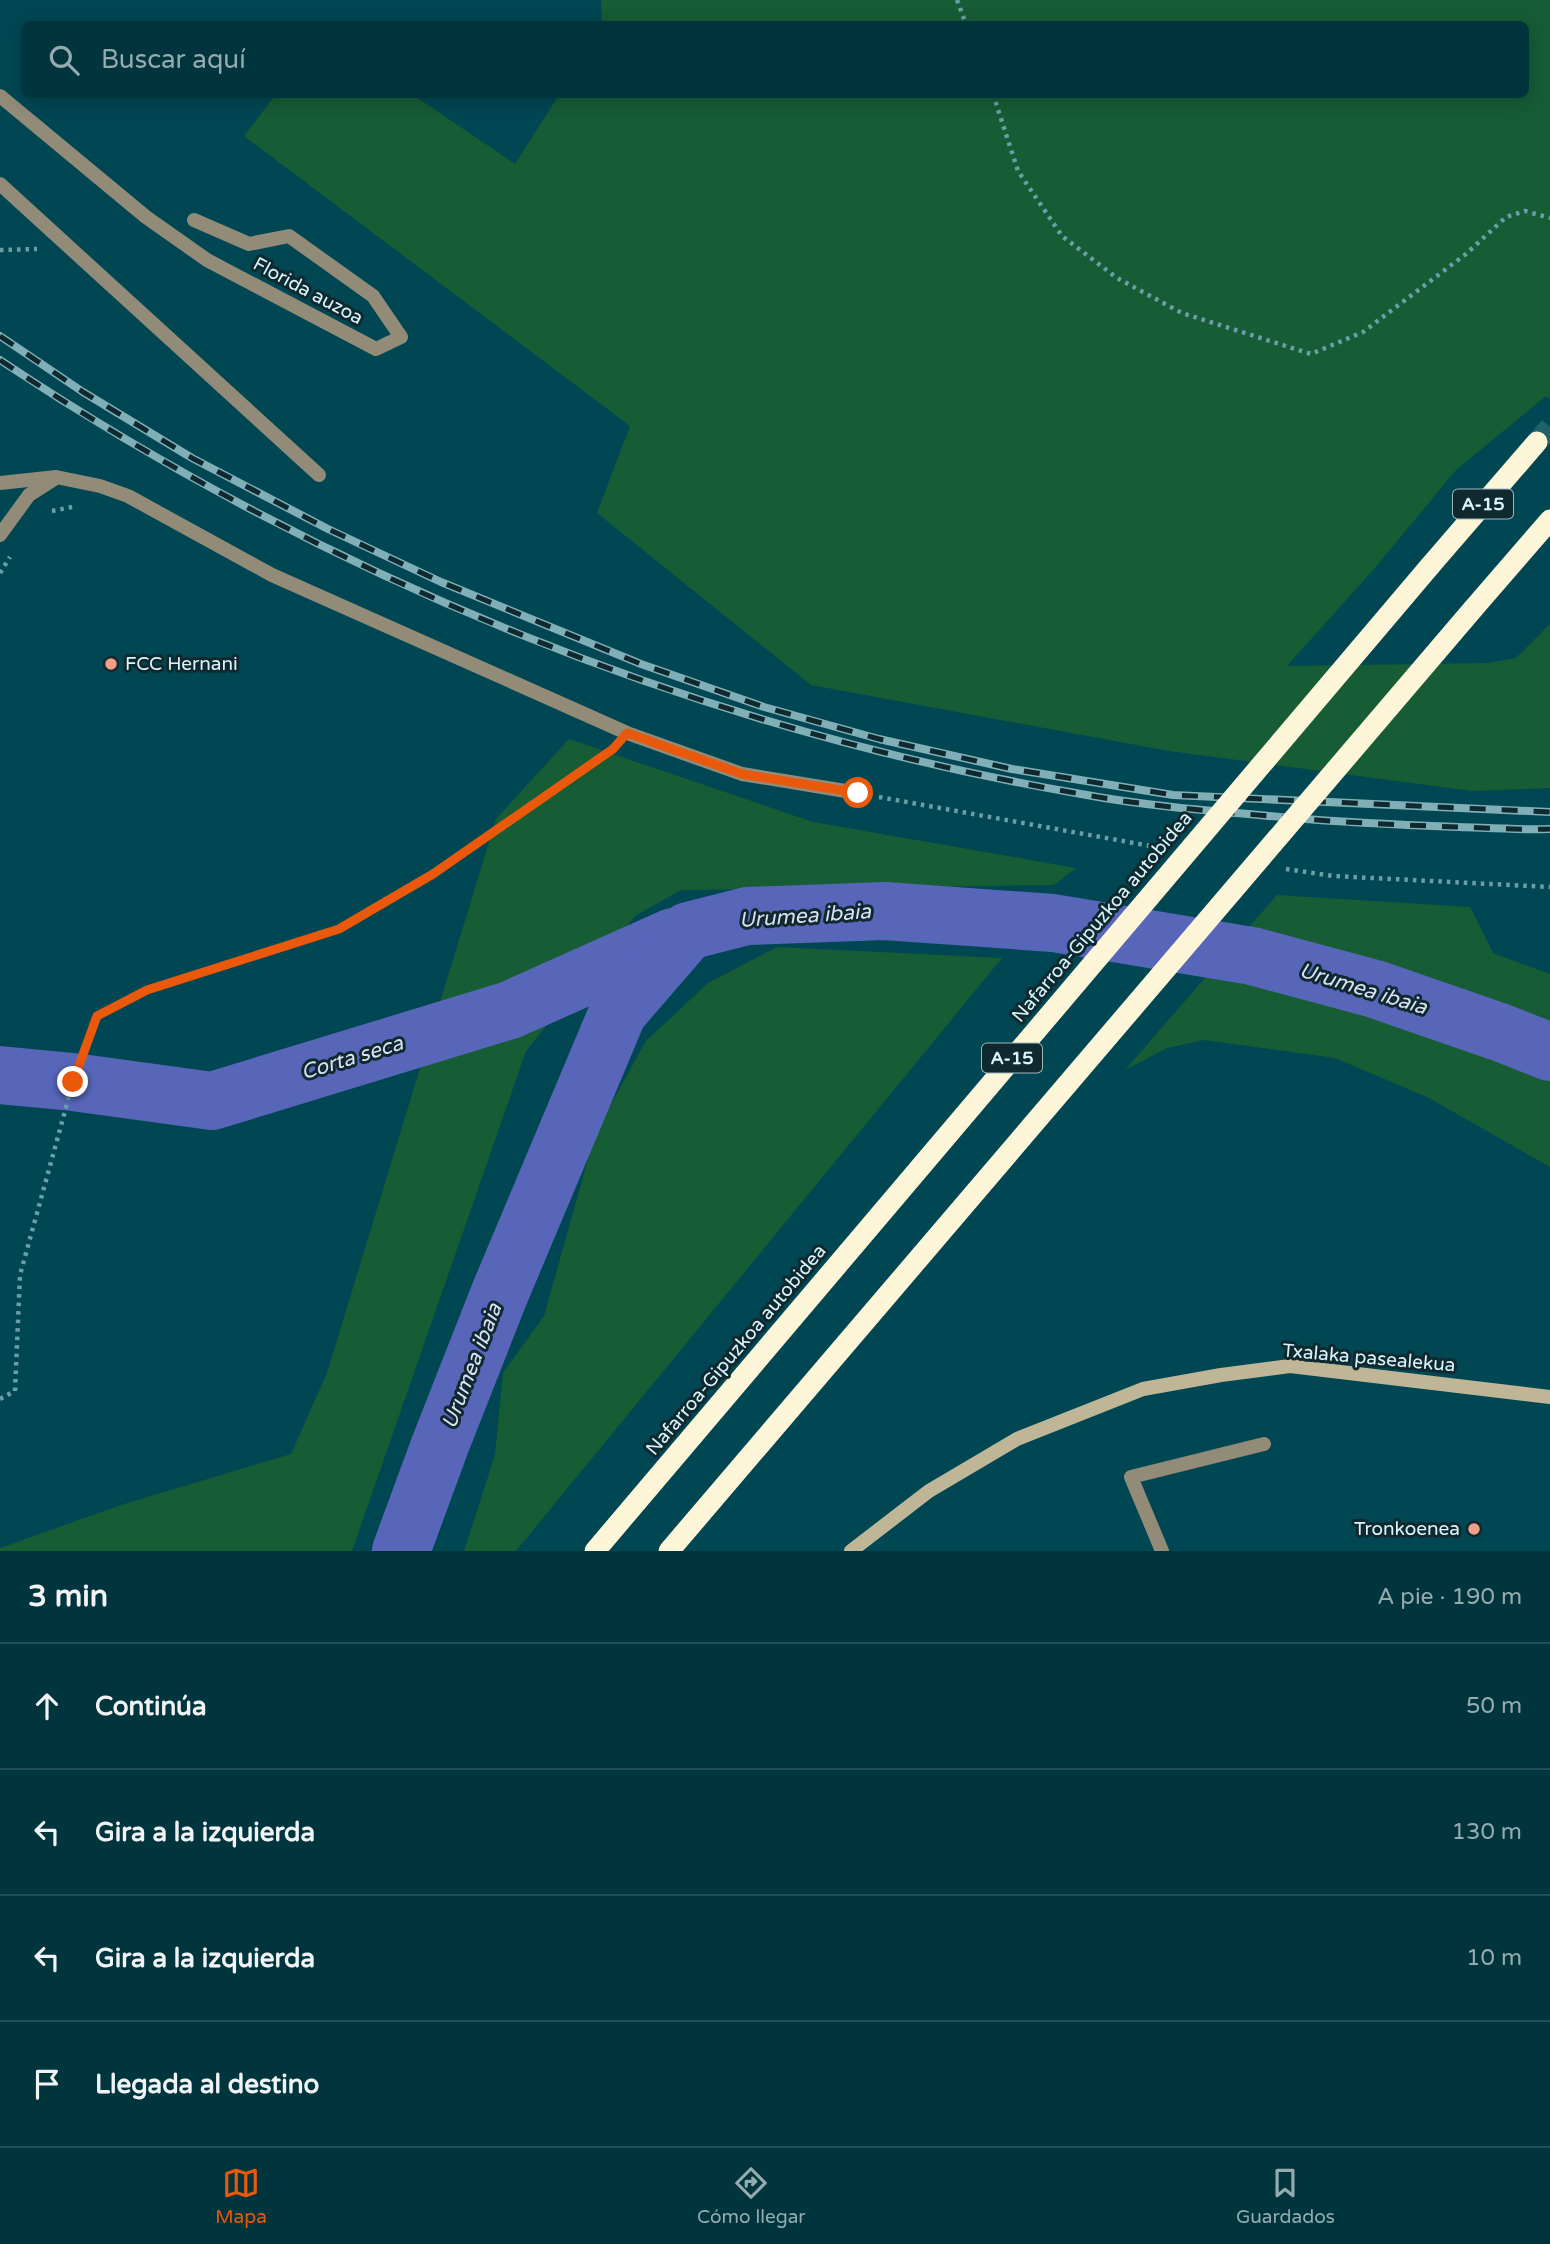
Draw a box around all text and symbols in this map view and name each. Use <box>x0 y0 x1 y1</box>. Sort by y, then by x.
search box <box>21 21 1529 98</box>
icon: search <box>45 41 83 79</box>
text: Buscar aquí <box>101 44 246 75</box>
street label: Florida auzoa <box>249 253 367 329</box>
road number: A-15 <box>1453 490 1513 518</box>
place label: FCC Hernani <box>125 653 238 675</box>
marker: FCC Hernani <box>103 656 119 672</box>
route start <box>842 777 873 808</box>
street label: Nafarroa-Gipuzkoa autobidea <box>1007 807 1197 1027</box>
water label: Urumea ibaia <box>738 899 873 933</box>
water label: Urumea ibaia <box>1296 958 1431 1021</box>
water label: Corta seca <box>298 1030 407 1085</box>
road number: A-15 <box>982 1044 1042 1072</box>
route end <box>57 1066 88 1097</box>
street label: Nafarroa-Gipuzkoa autobidea <box>641 1240 831 1460</box>
water label: Urumea ibaia <box>437 1299 508 1432</box>
street label: Txalaka pasealekua <box>1281 1339 1457 1377</box>
place label: Tronkoenea <box>1354 1518 1460 1540</box>
marker: Tronkoenea <box>1466 1521 1482 1537</box>
text: 3 min <box>28 1578 108 1615</box>
text: A pie · 190 m <box>1377 1583 1522 1611</box>
icon: ahead <box>28 1687 66 1725</box>
text: Continúa <box>95 1691 207 1722</box>
text: 50 m <box>1466 1692 1522 1720</box>
icon: left <box>28 1813 66 1851</box>
text: Gira a la izquierda <box>95 1817 315 1848</box>
text: 130 m <box>1452 1818 1522 1846</box>
icon: left <box>28 1939 66 1977</box>
text: Gira a la izquierda <box>95 1943 315 1974</box>
text: 10 m <box>1466 1944 1522 1972</box>
icon: arrive <box>28 2065 66 2103</box>
text: Llegada al destino <box>95 2069 319 2100</box>
tab: Mapa <box>215 2164 267 2228</box>
tab: Cómo llegar <box>697 2164 806 2228</box>
tab: Guardados <box>1236 2164 1335 2228</box>

